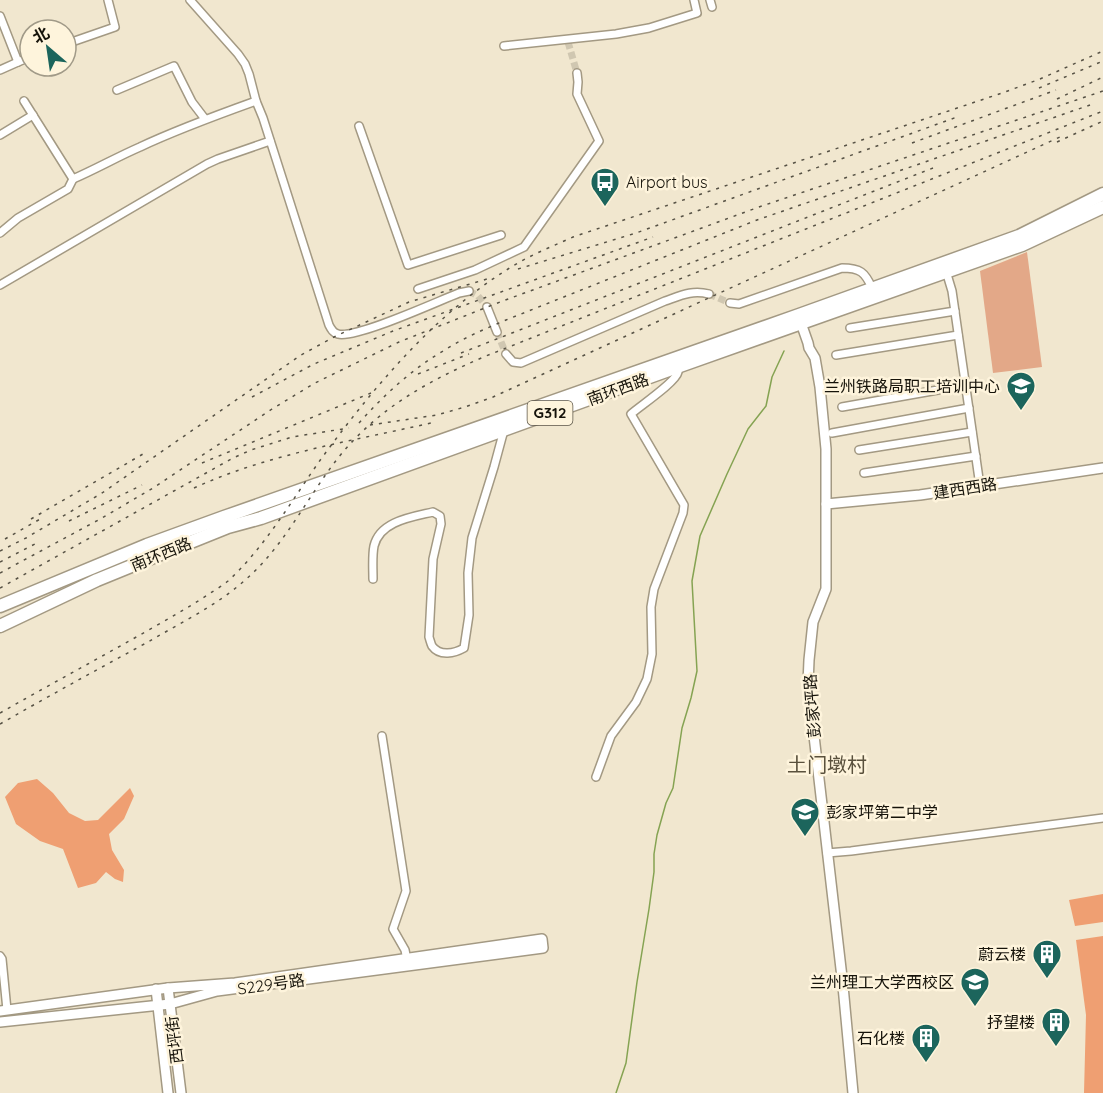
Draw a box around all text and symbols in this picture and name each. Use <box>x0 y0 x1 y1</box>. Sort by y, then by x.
north arrow <box>18 18 78 78</box>
text: 北 <box>29 22 53 48</box>
bus stop icon: Airport bus <box>589 166 621 208</box>
place label: Airport bus <box>626 172 708 192</box>
street label: 南环西路 <box>585 369 651 409</box>
school or university icon: 兰州铁路局职工培训中心 <box>1005 370 1037 412</box>
place label: 兰州铁路局职工培训中心 <box>824 376 1000 396</box>
road number: G312 <box>528 401 572 425</box>
street label: 建西西路 <box>932 473 998 503</box>
street label: 南环西路 <box>128 533 194 575</box>
street label: 彭家坪路 <box>800 673 824 739</box>
district label: 土门墩村 <box>787 752 867 777</box>
school or university icon: 彭家坪第二中学 <box>789 796 821 838</box>
place label: 彭家坪第二中学 <box>826 802 938 822</box>
building icon: 蔚云楼 <box>1031 938 1063 980</box>
place label: 蔚云楼 <box>978 944 1026 964</box>
school or university icon: 兰州理工大学西校区 <box>959 966 991 1008</box>
street label: S229号路 <box>236 969 306 999</box>
place label: 兰州理工大学西校区 <box>810 972 954 992</box>
building icon: 抒望楼 <box>1040 1006 1072 1048</box>
place label: 抒望楼 <box>987 1012 1035 1032</box>
street label: 西坪街 <box>161 1015 187 1065</box>
building icon: 石化楼 <box>910 1022 942 1064</box>
place label: 石化楼 <box>857 1028 905 1048</box>

